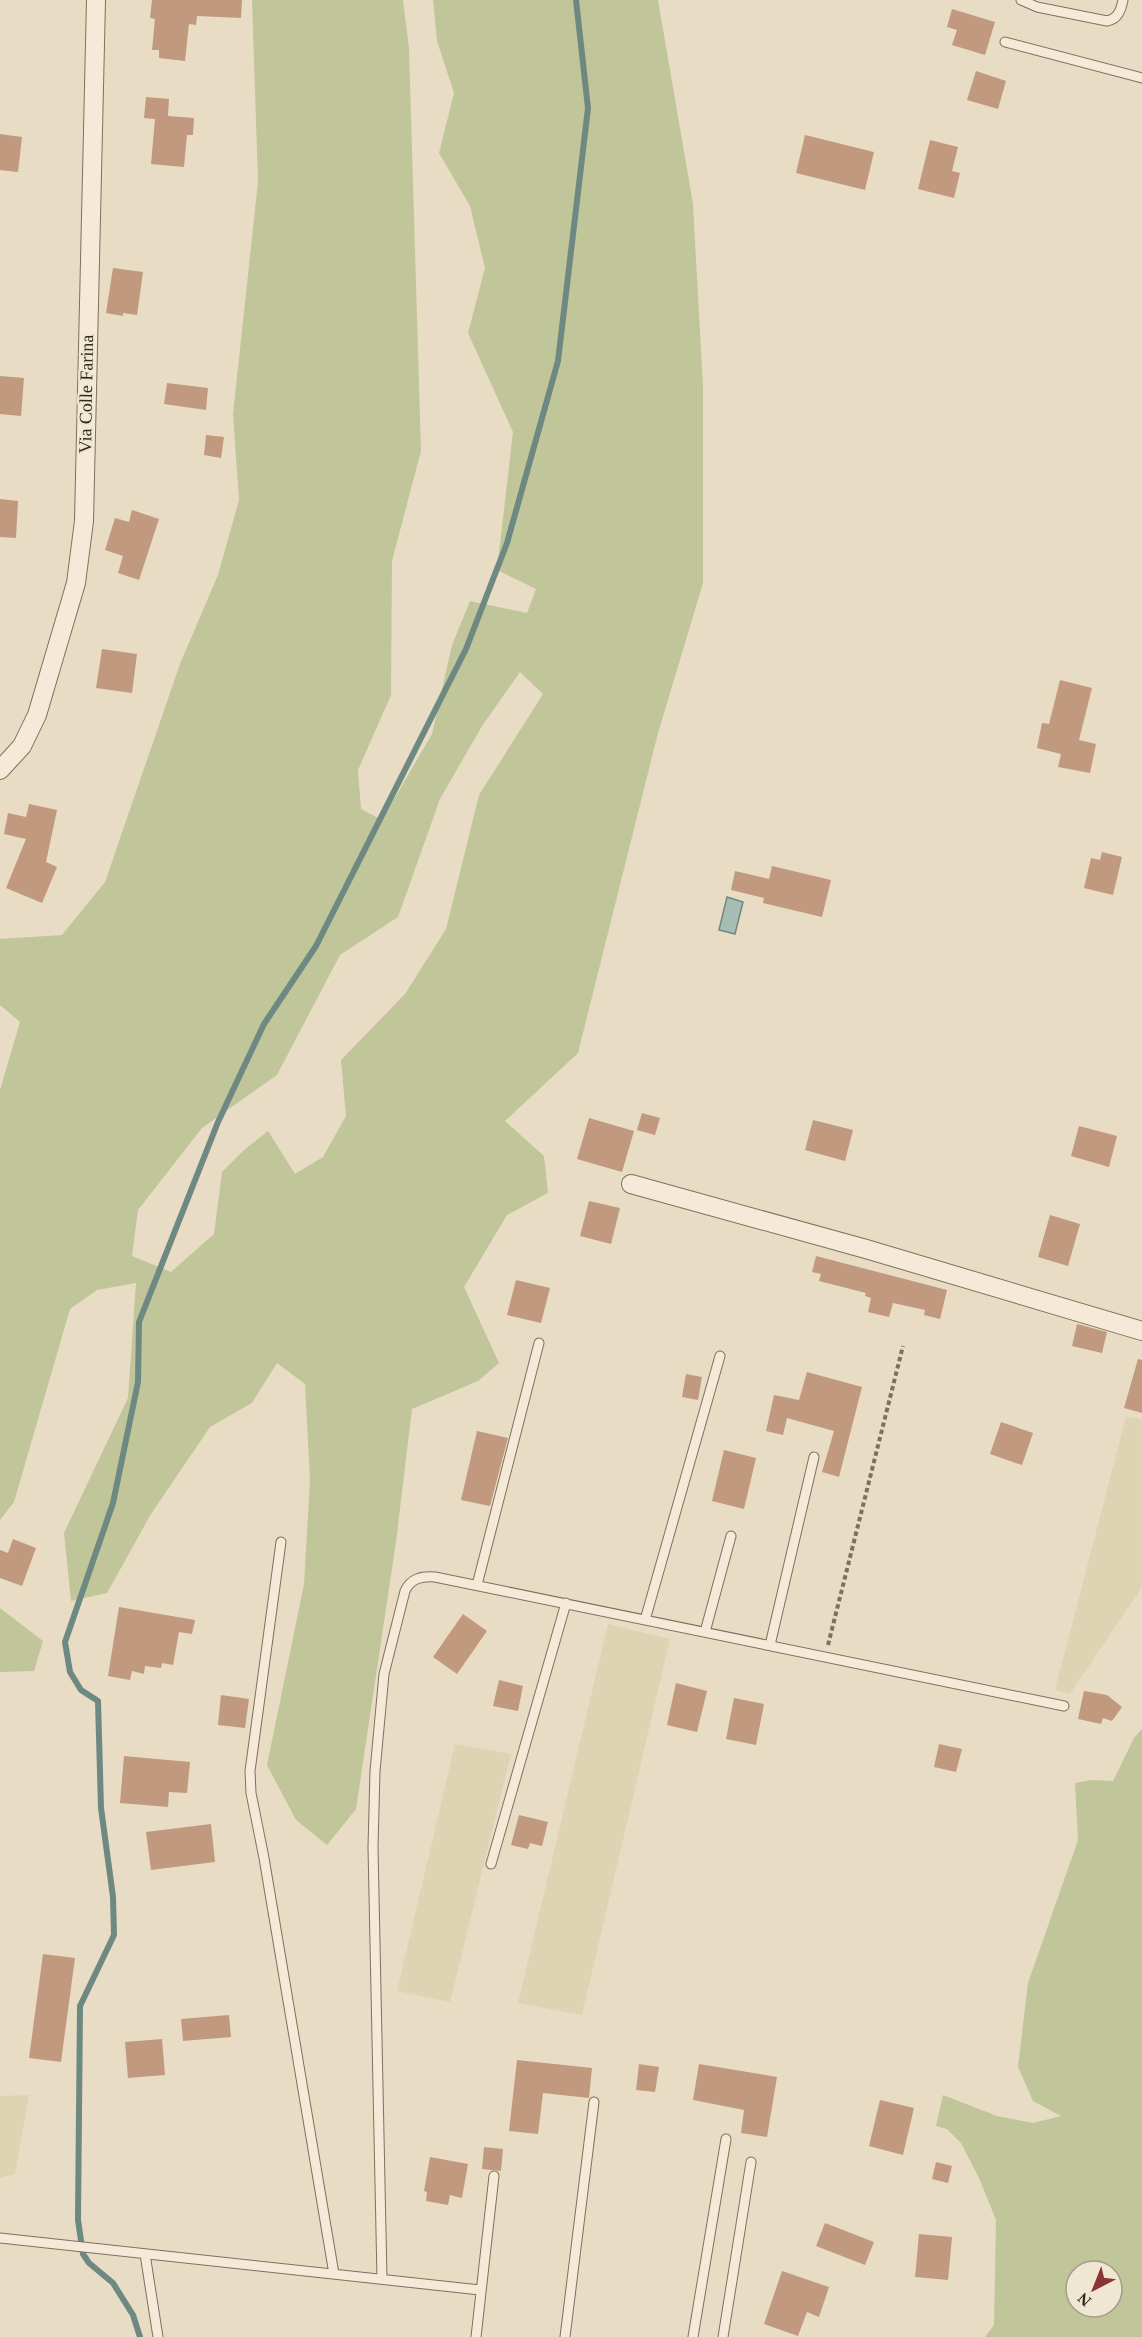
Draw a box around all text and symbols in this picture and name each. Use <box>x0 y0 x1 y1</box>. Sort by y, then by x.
street label: Via Colle Farina <box>75 334 97 454</box>
north arrow <box>1064 2259 1124 2319</box>
text: N <box>1074 2289 1094 2310</box>

